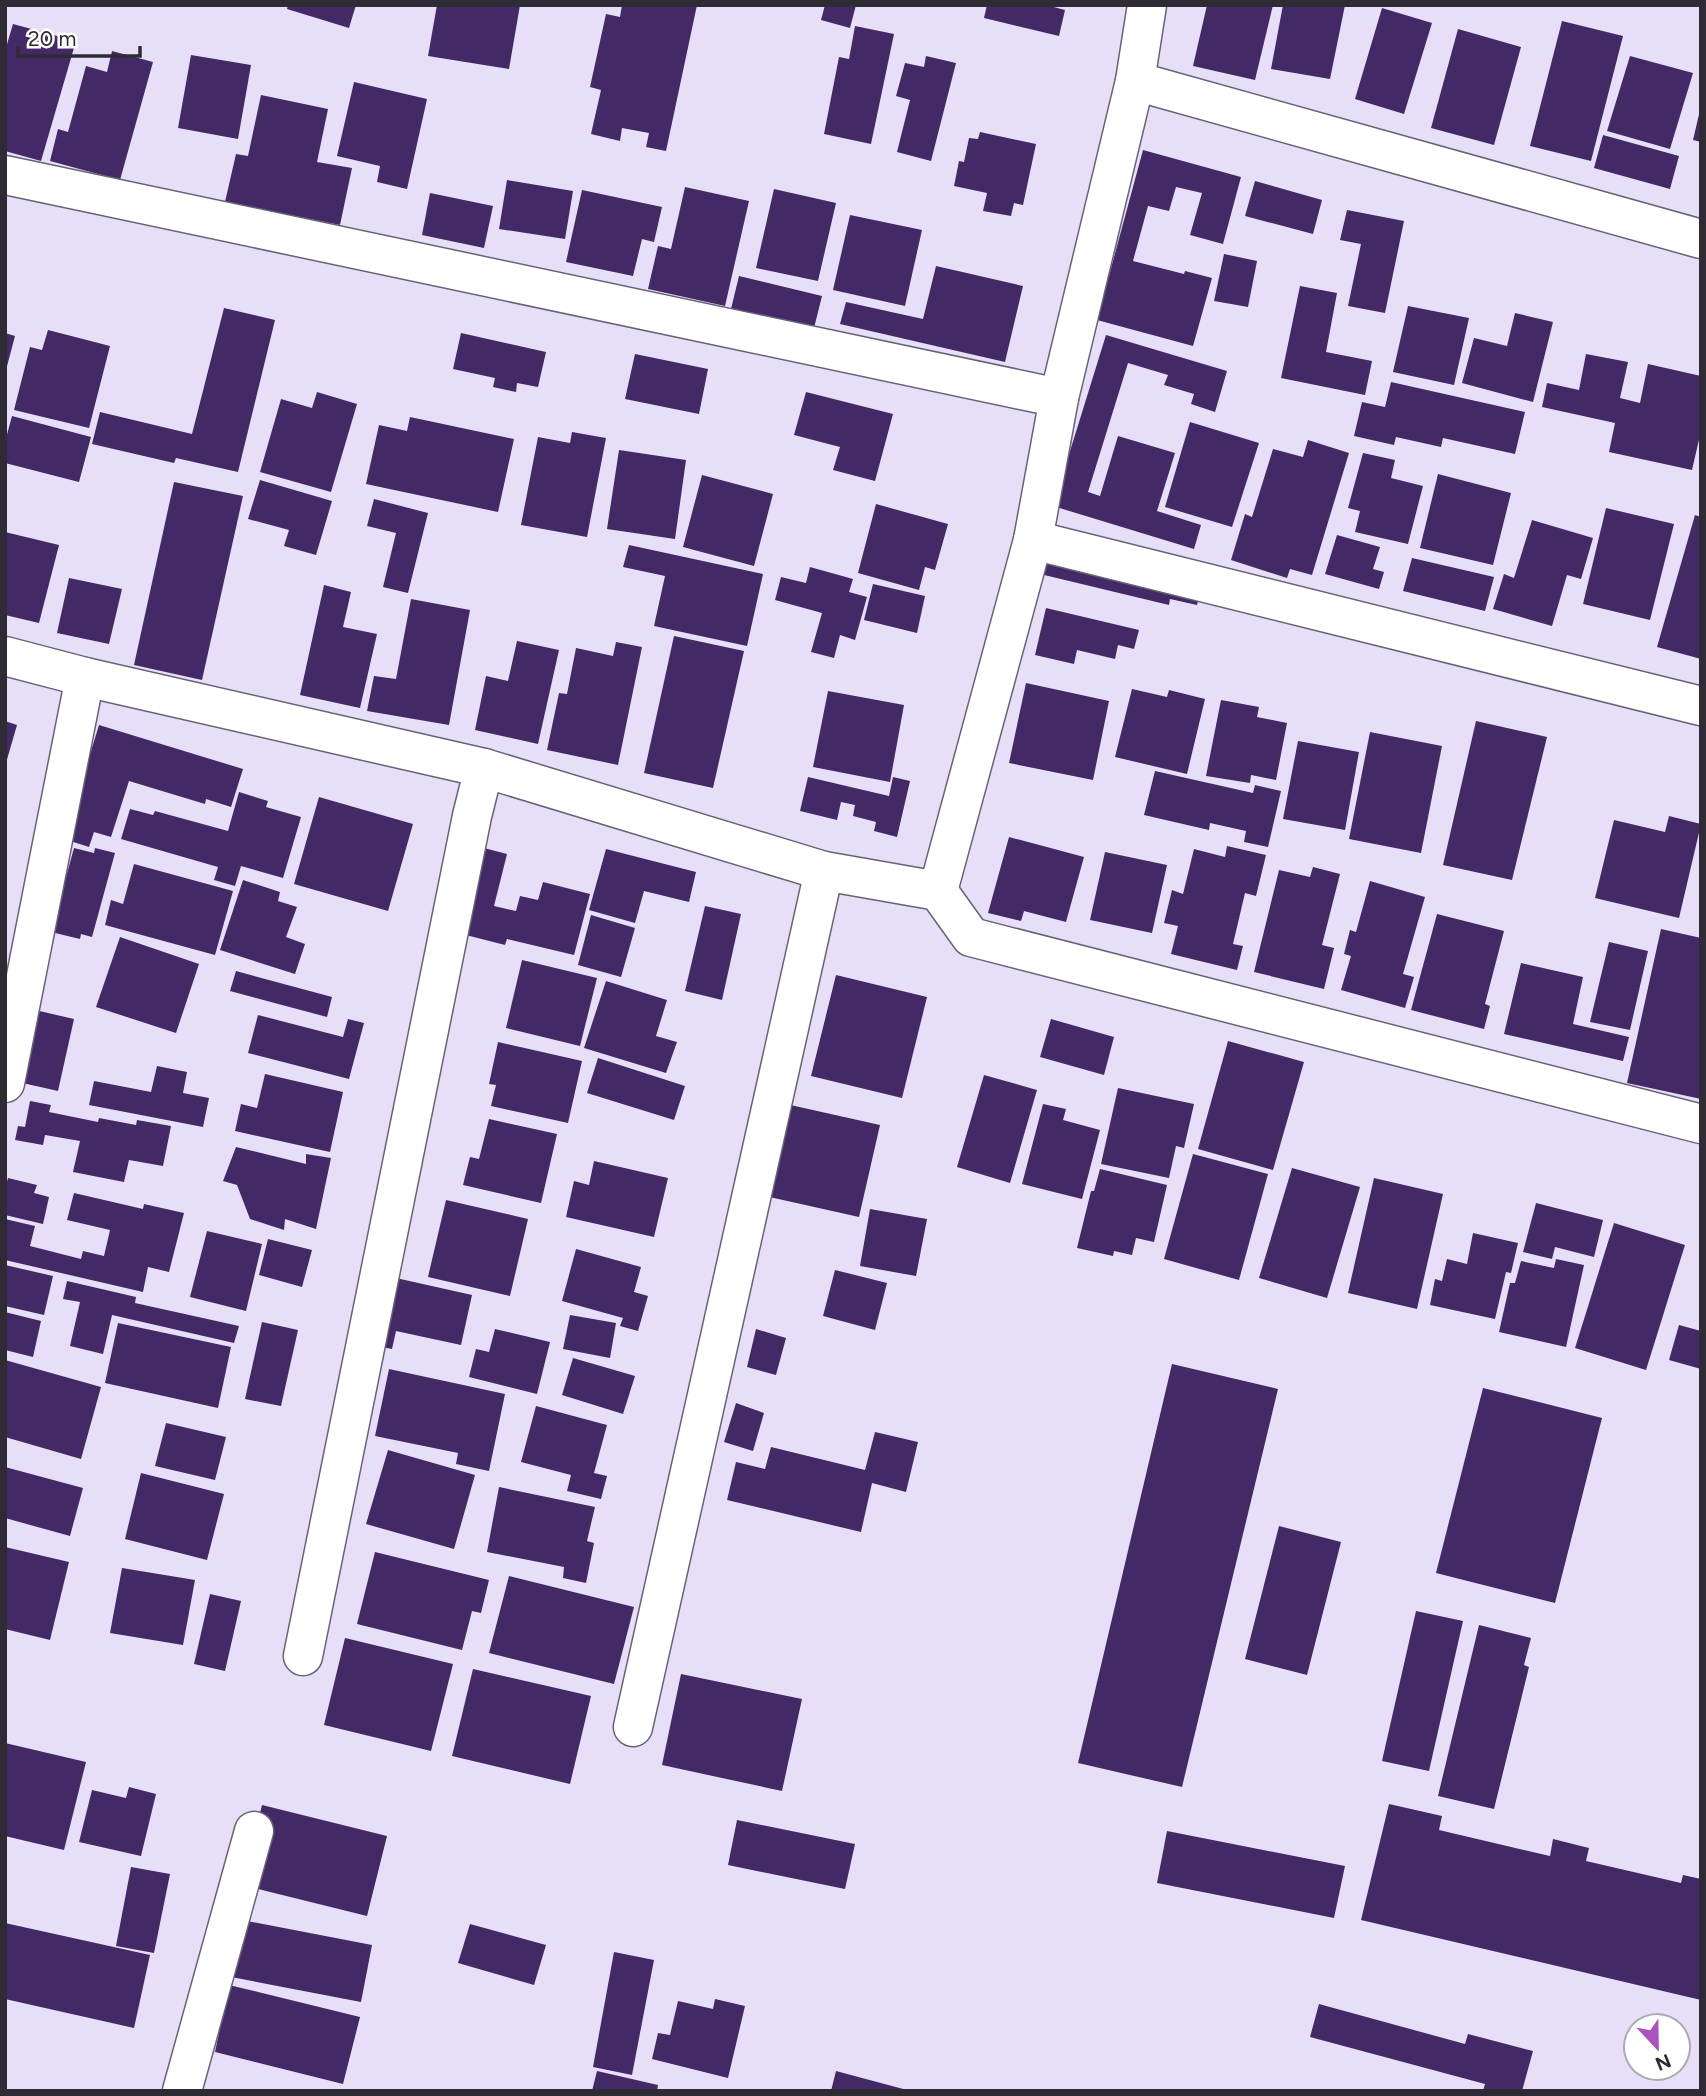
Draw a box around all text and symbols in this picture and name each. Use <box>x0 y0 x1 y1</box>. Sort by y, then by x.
scale bar <box>18 14 140 58</box>
text: 20 m <box>28 26 76 51</box>
north arrow <box>1622 2012 1692 2082</box>
text: N <box>1652 2049 1674 2076</box>

